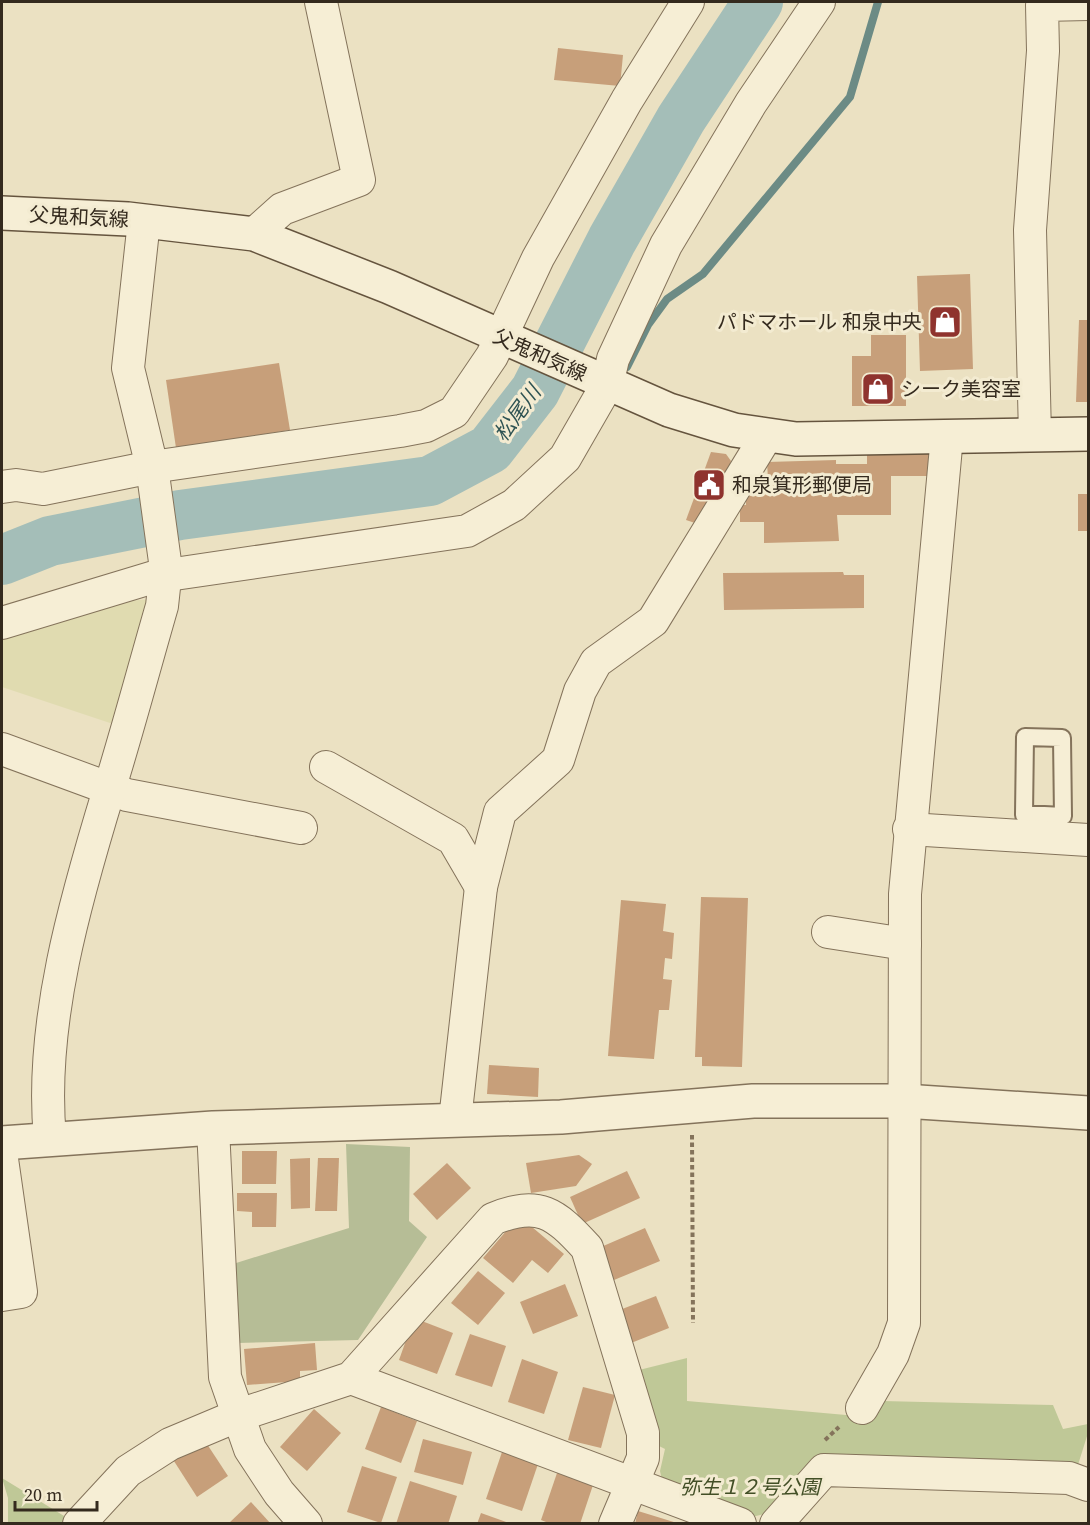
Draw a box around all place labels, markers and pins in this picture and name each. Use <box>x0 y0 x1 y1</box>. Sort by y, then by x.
shop icon: パドマホール 和泉中央 <box>927 304 963 340</box>
place label: パドマホール 和泉中央 <box>717 308 922 336</box>
shop icon: シーク美容室 <box>860 371 896 407</box>
place label: シーク美容室 <box>901 375 1021 403</box>
public building icon: 和泉箕形郵便局 <box>691 467 727 503</box>
place label: 和泉箕形郵便局 <box>732 471 872 499</box>

